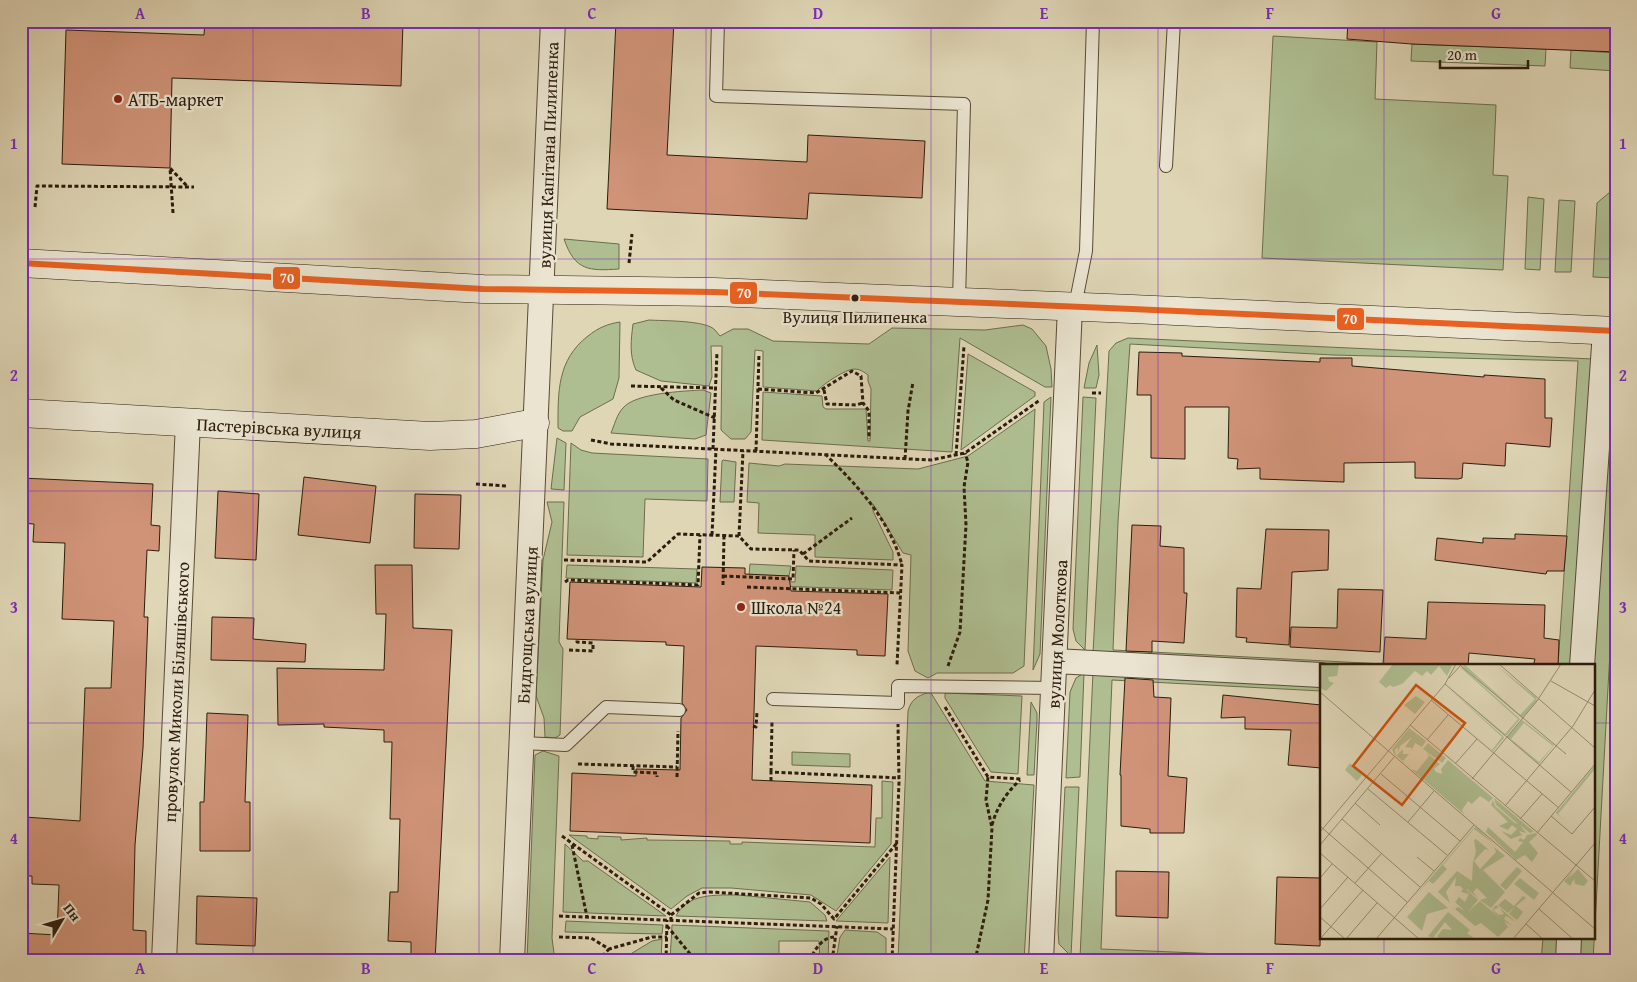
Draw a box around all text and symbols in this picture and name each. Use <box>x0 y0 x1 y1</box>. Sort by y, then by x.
text: A <box>135 1 146 25</box>
text: B <box>361 1 371 25</box>
text: C <box>587 1 597 25</box>
text: D <box>813 1 823 25</box>
text: E <box>1040 1 1049 25</box>
text: F <box>1266 1 1274 25</box>
text: G <box>1491 1 1501 25</box>
scale bar <box>1440 38 1527 70</box>
street label: вулиця Капітана Пилипенка <box>531 41 565 269</box>
text: 20 m <box>1447 44 1478 65</box>
place label: АТБ-маркет <box>128 86 223 113</box>
marker: АТБ-маркет <box>112 93 124 105</box>
text: 1 <box>10 131 18 155</box>
text: 1 <box>1619 131 1627 155</box>
line badge: 70 <box>272 266 301 290</box>
text: 70 <box>280 268 294 288</box>
line badge: 70 <box>729 281 758 305</box>
text: 70 <box>737 283 751 303</box>
marker: Вулиця Пилипенка <box>850 293 860 303</box>
place label: Вулиця Пилипенка <box>783 304 927 329</box>
line badge: 70 <box>1336 307 1365 331</box>
text: 70 <box>1343 309 1357 329</box>
text: 2 <box>10 363 18 387</box>
text: 2 <box>1619 363 1627 387</box>
street label: Пастерівська вулиця <box>196 410 362 446</box>
street label: Бидгощська вулиця <box>509 546 545 704</box>
street label: вулиця Молоткова <box>1040 559 1074 709</box>
street label: провулок Миколи Біляшівського <box>156 561 196 823</box>
place label: Школа №24 <box>751 594 841 621</box>
text: 3 <box>10 595 18 619</box>
text: 3 <box>1619 595 1627 619</box>
marker: Школа №24 <box>735 601 747 613</box>
inset map <box>1320 664 1594 940</box>
text: 4 <box>10 826 18 850</box>
text: 4 <box>1619 826 1627 850</box>
north arrow <box>38 894 88 944</box>
text: Пн <box>59 899 86 926</box>
text: A <box>135 956 146 980</box>
text: B <box>361 956 371 980</box>
text: C <box>587 956 597 980</box>
text: D <box>813 956 823 980</box>
text: E <box>1040 956 1049 980</box>
text: F <box>1266 956 1274 980</box>
text: G <box>1491 956 1501 980</box>

